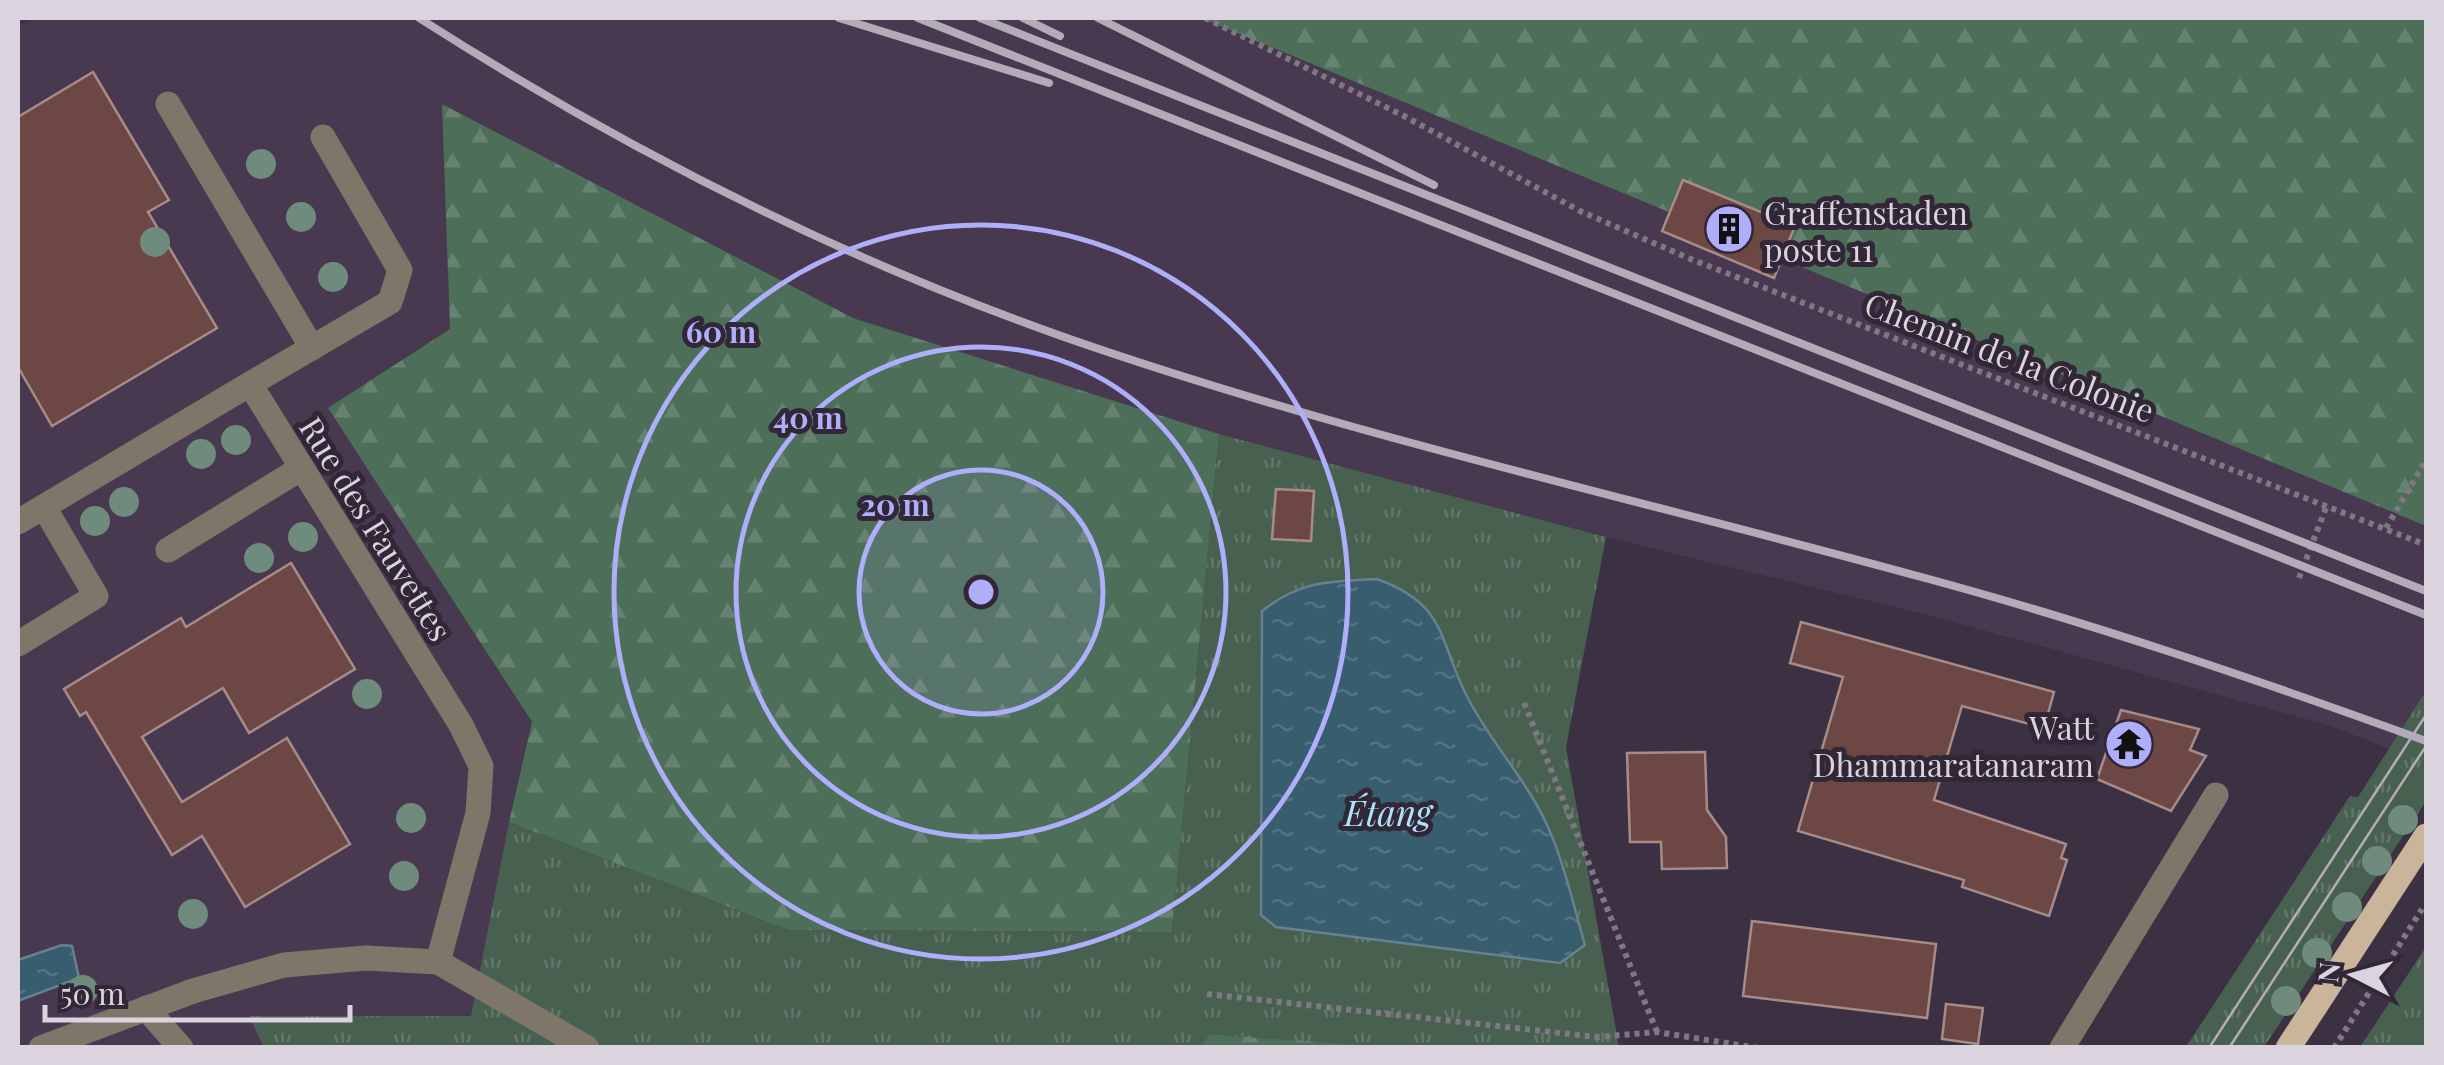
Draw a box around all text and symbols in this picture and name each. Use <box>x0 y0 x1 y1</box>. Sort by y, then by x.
place label: Graffenstaden poste 11 <box>1764 190 1968 270</box>
building icon: Graffenstaden poste 11 <box>1703 203 1755 255</box>
street label: Chemin de la Colonie <box>1859 281 2161 431</box>
text: 60 m <box>686 311 756 351</box>
text: 40 m <box>773 397 843 437</box>
street label: Rue des Fauvettes <box>291 408 463 648</box>
text: 20 m <box>860 484 930 524</box>
centre of rings <box>963 574 999 610</box>
place label: Watt Dhammaratanaram <box>1813 705 2095 785</box>
temple icon: Watt Dhammaratanaram <box>2103 718 2155 770</box>
water label: Étang <box>1342 788 1434 835</box>
north arrow <box>2304 925 2404 1025</box>
scale bar <box>45 960 350 1022</box>
text: N <box>2308 960 2347 984</box>
text: 50 m <box>60 973 125 1013</box>

